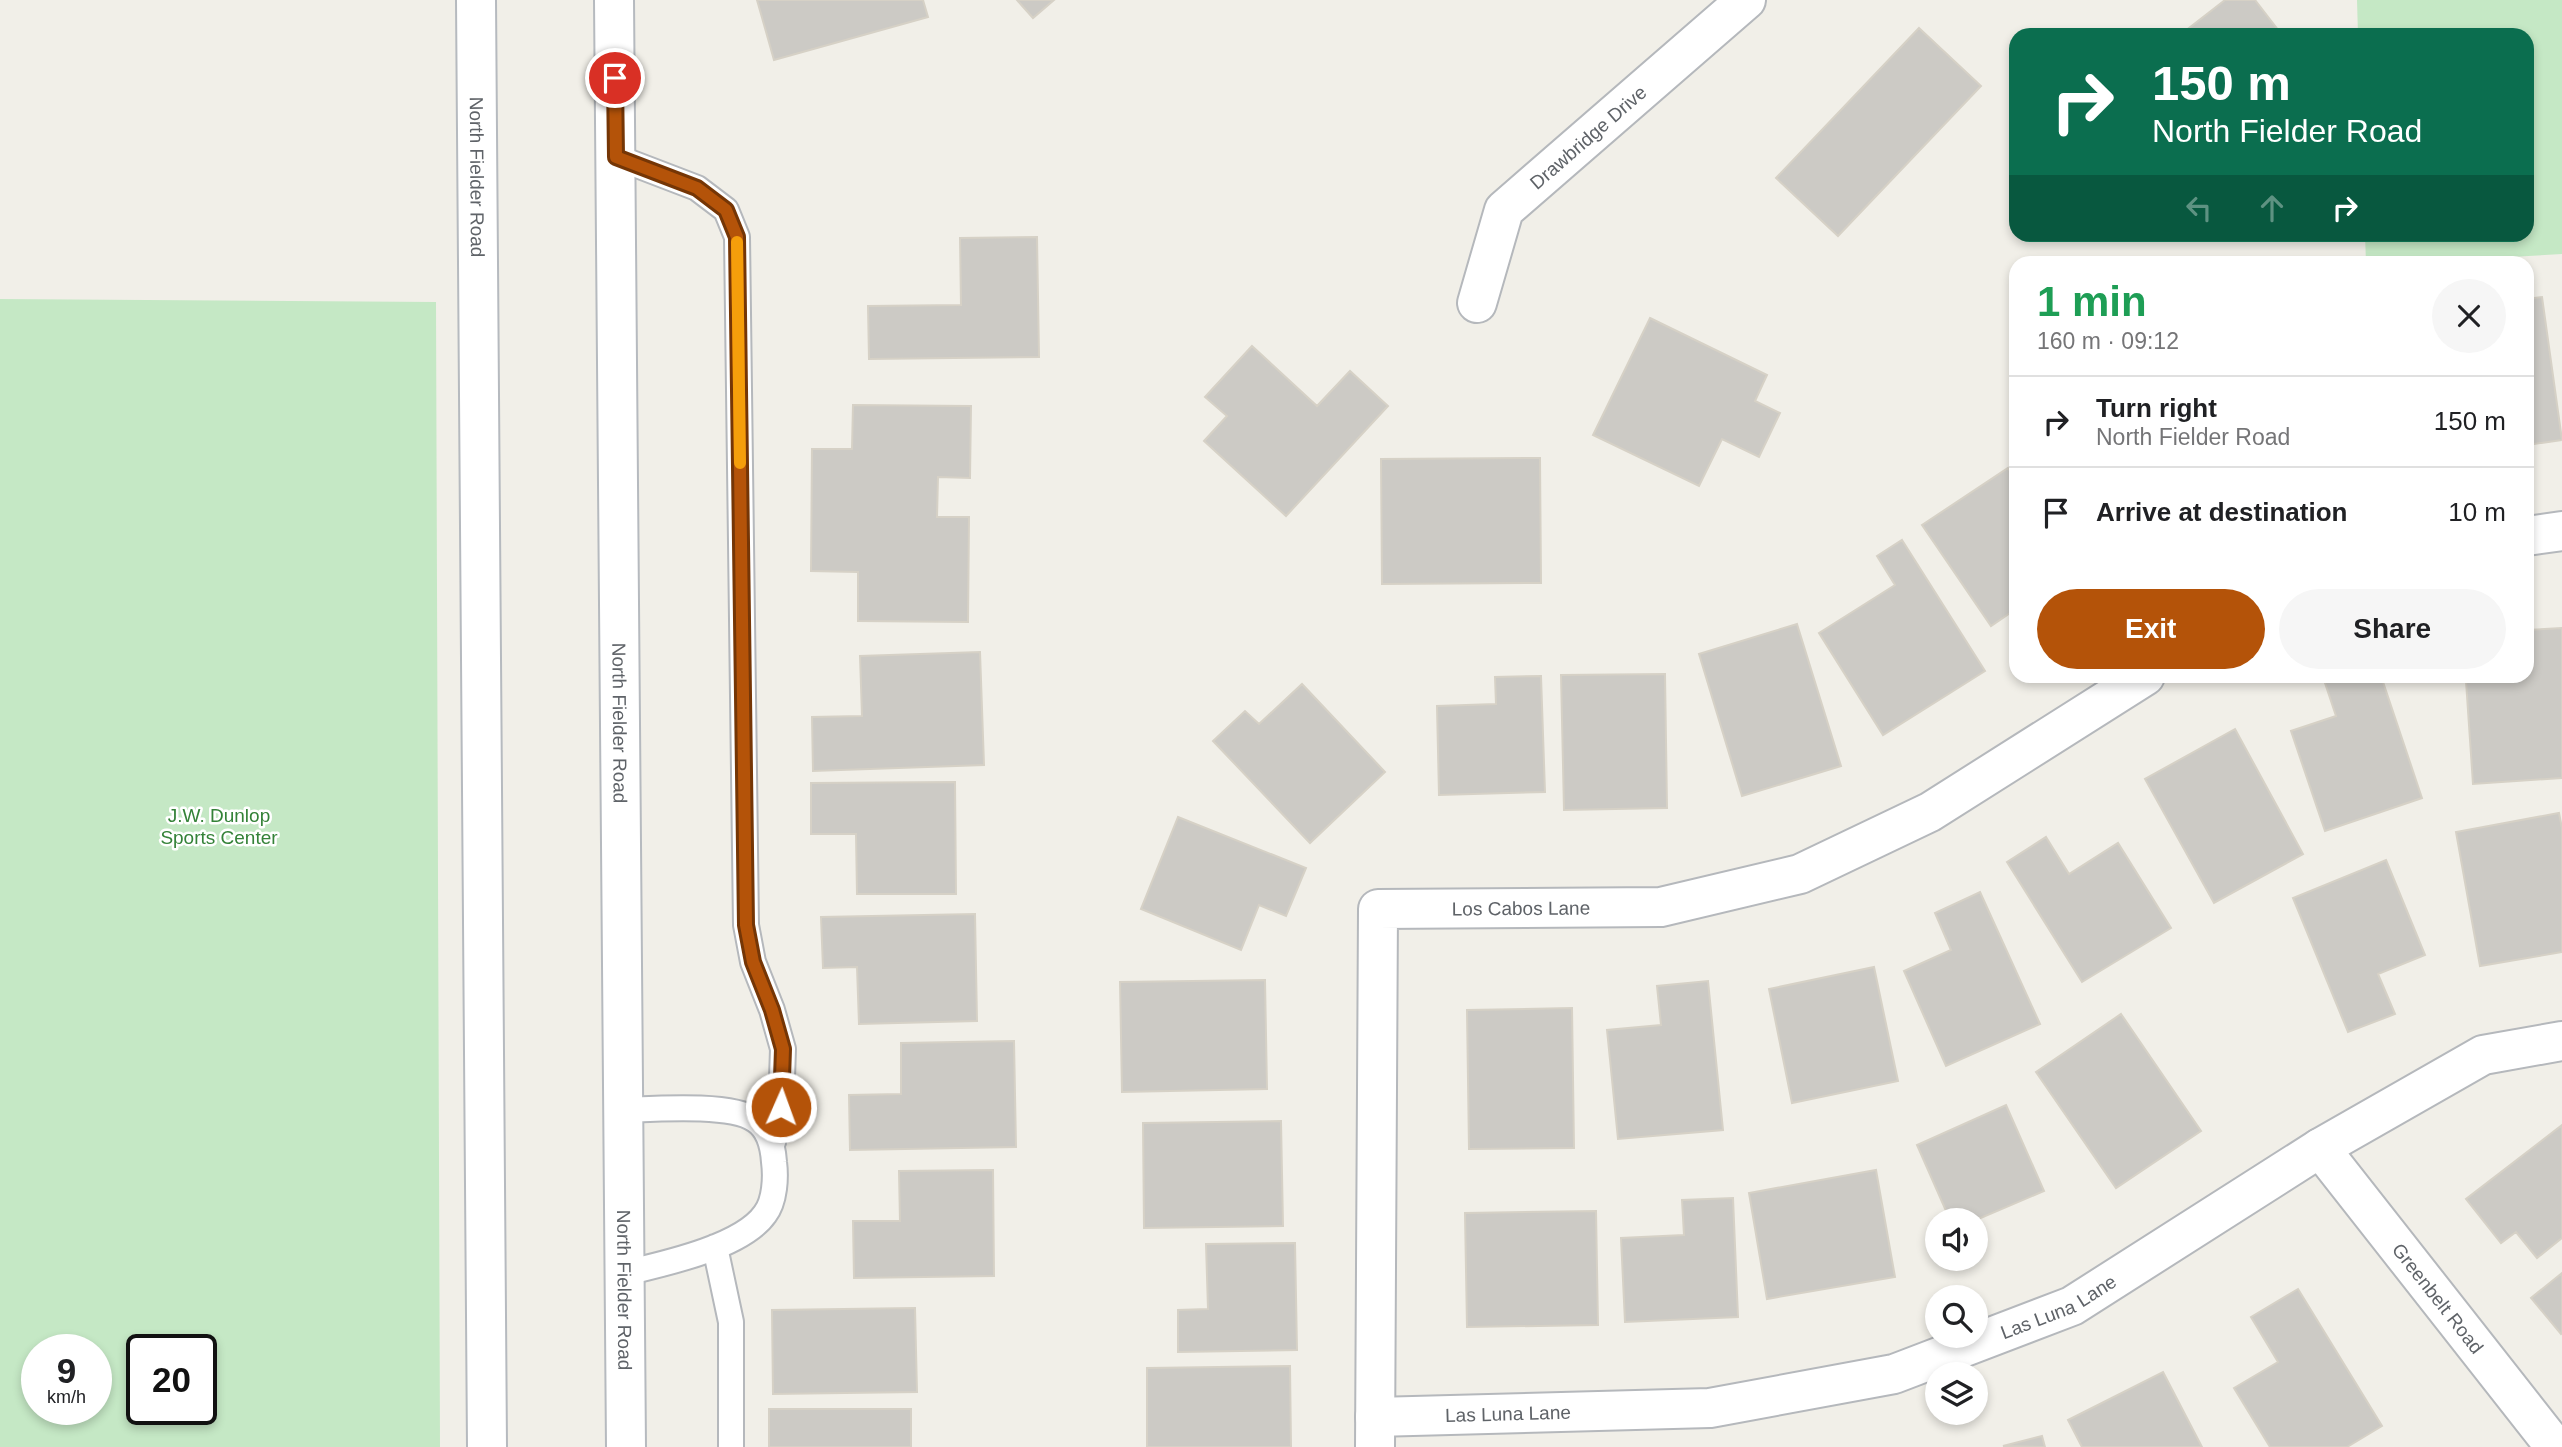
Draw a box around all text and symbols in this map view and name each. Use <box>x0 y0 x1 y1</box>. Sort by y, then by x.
pin <box>585 48 645 108</box>
icon: right <box>2037 56 2128 147</box>
text: 150 m <box>2152 56 2291 110</box>
icon: arrive <box>596 59 634 97</box>
street label: Drawbridge Drive <box>1526 81 1651 194</box>
street label: North Fielder Road <box>466 97 488 257</box>
text: North Fielder Road <box>2152 113 2422 149</box>
icon: left <box>2180 189 2218 227</box>
icon: ahead <box>2253 189 2291 227</box>
icon: right <box>2326 189 2364 227</box>
text: 1 min <box>2037 278 2147 325</box>
button: close <box>2432 279 2506 353</box>
text: 160 m · 09:12 <box>2037 328 2179 354</box>
text: Turn right <box>2096 393 2217 423</box>
icon: right <box>2037 403 2075 441</box>
text: 150 m <box>2434 406 2506 436</box>
text: North Fielder Road <box>2096 424 2290 450</box>
icon: arrive <box>2037 494 2075 532</box>
text: Arrive at destination <box>2096 497 2347 527</box>
text: 10 m <box>2448 497 2506 527</box>
button: Exit <box>2037 589 2265 669</box>
button: Share <box>2279 589 2506 669</box>
street label: North Fielder Road <box>608 643 631 803</box>
park label: J.W. Dunlop Sports Center <box>160 805 278 848</box>
street label: Los Cabos Lane <box>1452 898 1590 919</box>
position arrow <box>744 1070 818 1144</box>
map controls <box>1925 1208 1988 1425</box>
button: sound <box>1925 1208 1988 1271</box>
street label: North Fielder Road <box>613 1210 635 1370</box>
street label: Greenbelt Road <box>2388 1239 2487 1358</box>
street label: Las Luna Lane <box>1998 1271 2120 1343</box>
button: search <box>1925 1285 1988 1348</box>
speed limit sign: 20 <box>126 1334 217 1425</box>
text: 9 <box>57 1351 76 1390</box>
button: layers <box>1925 1362 1988 1425</box>
text: km/h <box>47 1387 86 1407</box>
street label: Las Luna Lane <box>1445 1402 1571 1426</box>

